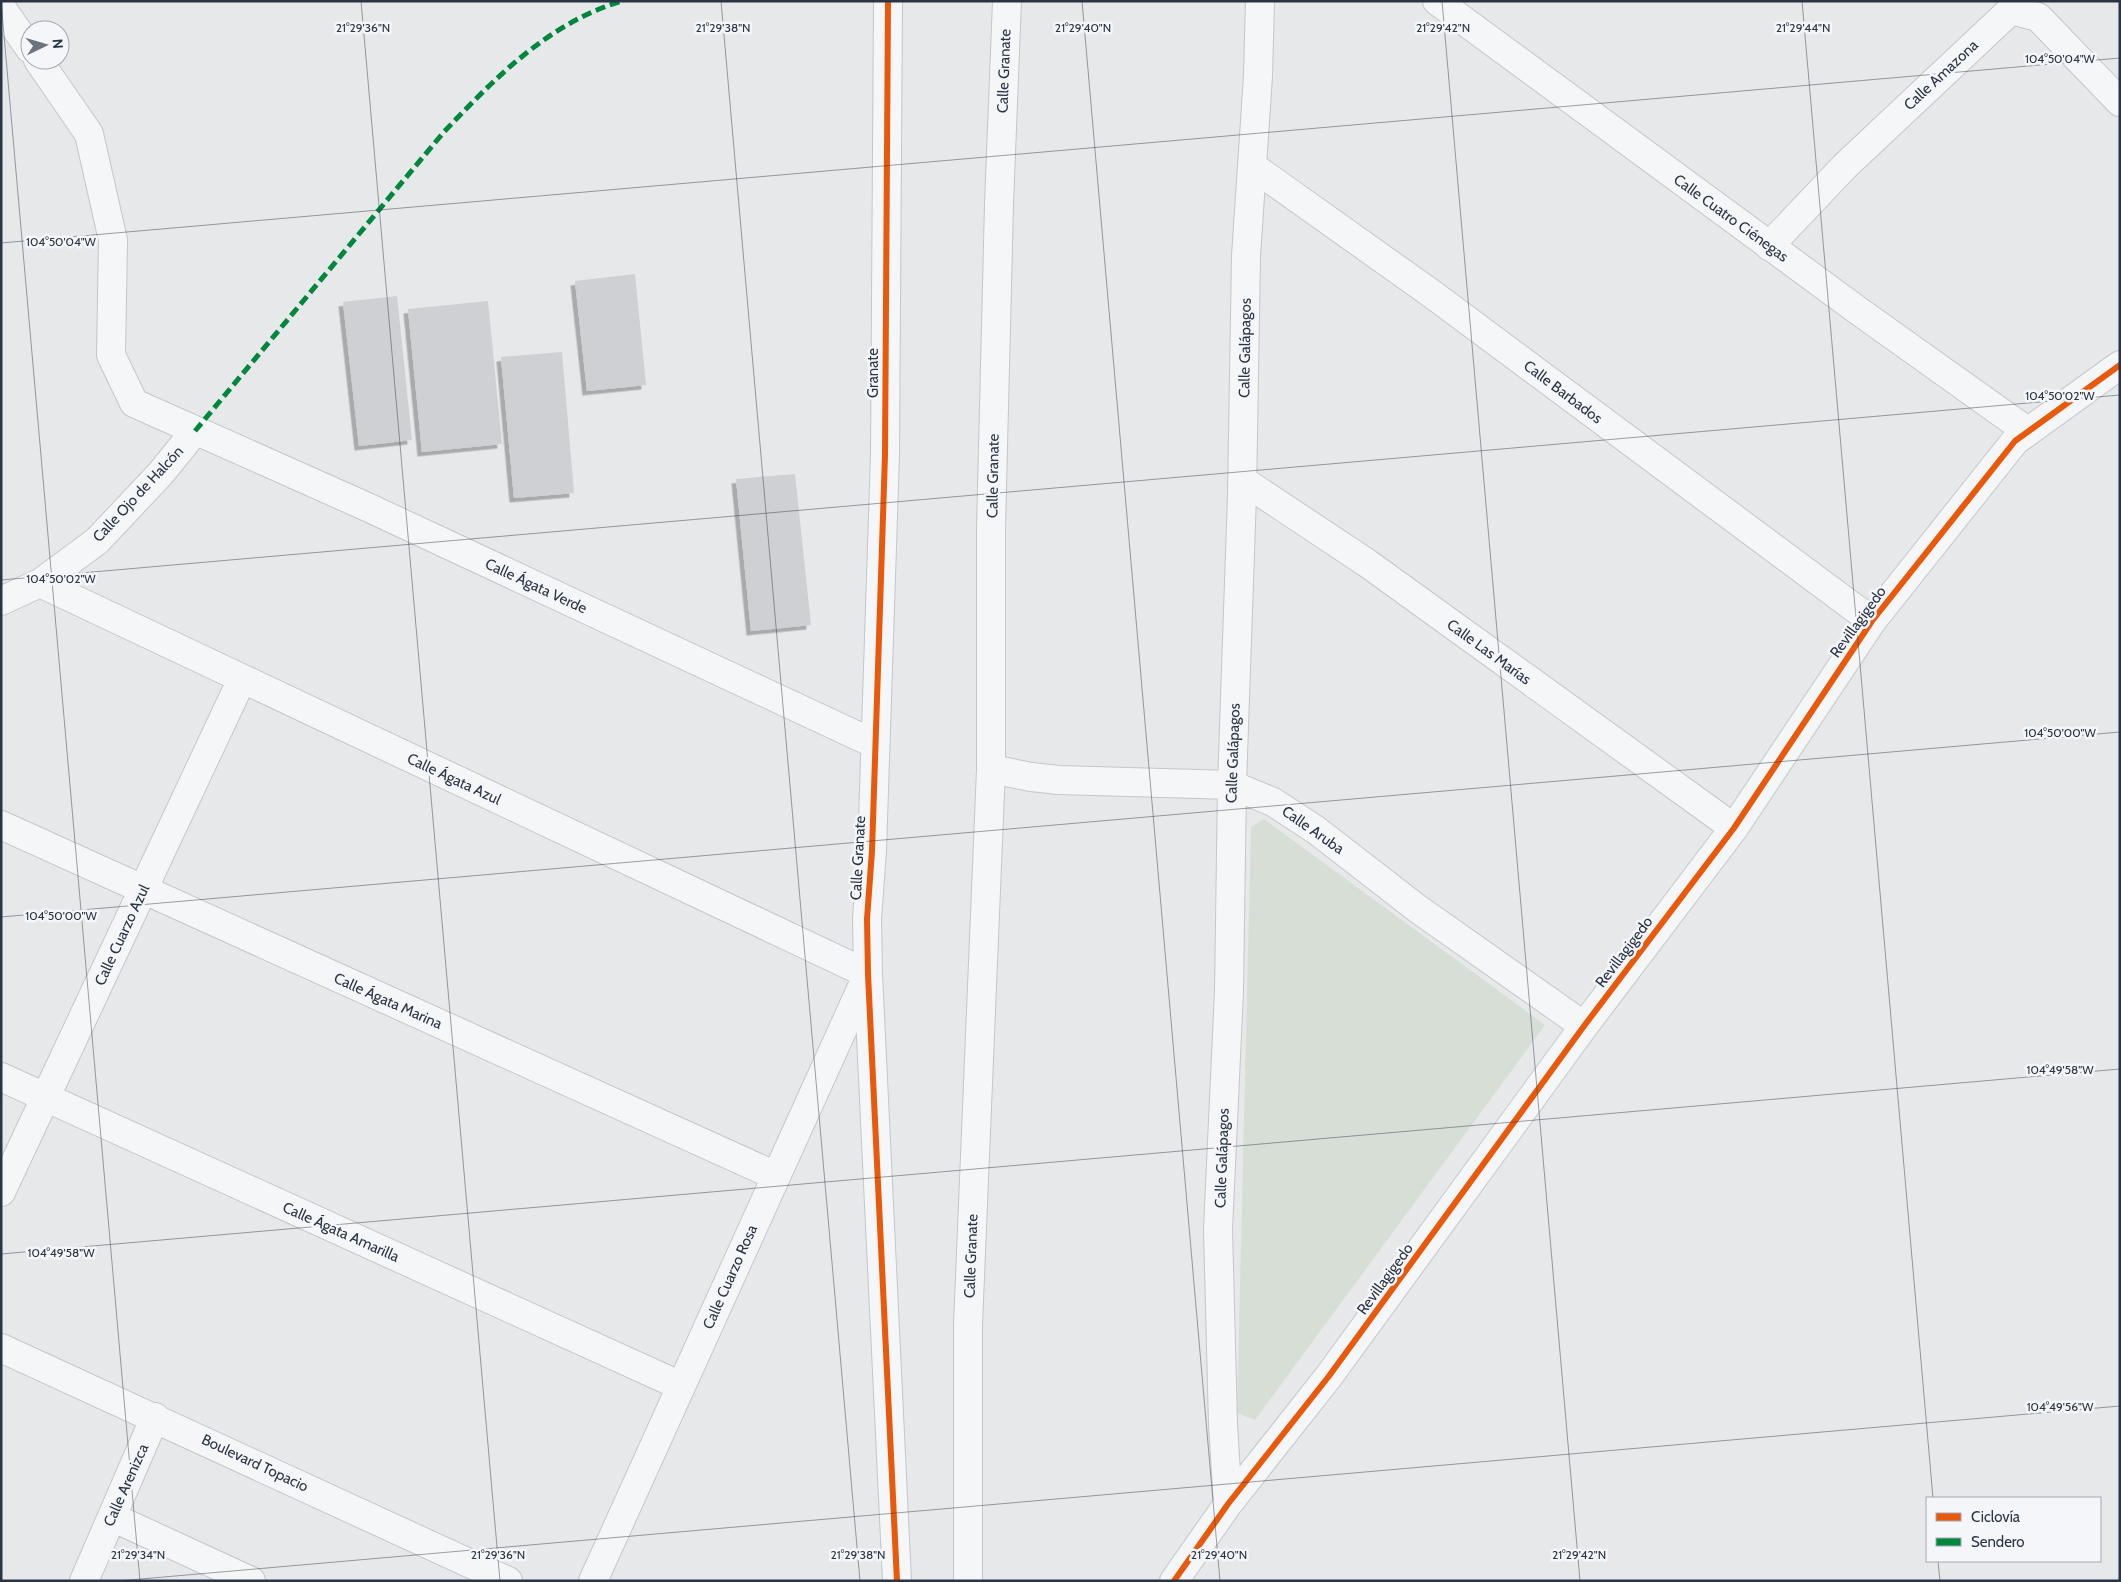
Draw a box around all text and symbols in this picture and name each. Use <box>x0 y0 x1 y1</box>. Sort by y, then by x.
north arrow <box>20 20 70 70</box>
text: 21°29'36"N <box>336 20 390 35</box>
text: 21°29'38"N <box>696 20 750 35</box>
text: 21°29'40"N <box>1055 20 1111 35</box>
text: 21°29'42"N <box>1416 20 1470 35</box>
text: 21°29'44"N <box>1776 20 1830 35</box>
street label: Calle Granate <box>994 28 1014 114</box>
street label: Calle Amazona <box>1900 36 1982 114</box>
text: N <box>49 38 67 50</box>
text: 104°50'04"W <box>2025 51 2096 66</box>
street label: Calle Cuatro Ciénegas <box>1670 170 1792 266</box>
text: 104°50'04"W <box>26 234 97 249</box>
street label: Calle Galápagos <box>1235 298 1255 398</box>
street label: Granate <box>864 348 882 398</box>
street label: Calle Barbados <box>1520 357 1606 427</box>
text: 104°50'02"W <box>2025 388 2095 403</box>
street label: Calle Granate <box>983 433 1003 518</box>
street label: Calle Ojo de Halcón <box>89 442 187 546</box>
street label: Calle Ágata Verde <box>482 554 590 618</box>
text: 104°50'02"W <box>26 571 96 586</box>
street label: Revillagigedo <box>1826 583 1890 661</box>
street label: Calle Las Marías <box>1443 615 1535 689</box>
street label: Calle Galápagos <box>1222 703 1244 803</box>
text: 104°50'00"W <box>2024 725 2096 740</box>
street label: Calle Ágata Azul <box>404 748 505 809</box>
street label: Calle Aruba <box>1278 802 1348 858</box>
street label: Calle Granate <box>847 815 869 901</box>
street label: Calle Cuarzo Azul <box>91 881 153 988</box>
text: 104°50'00"W <box>25 908 97 923</box>
street label: Revillagigedo <box>1592 913 1656 991</box>
street label: Calle Ágata Marina <box>331 968 446 1033</box>
text: 104°49'58"W <box>2026 1062 2094 1077</box>
street label: Calle Galápagos <box>1211 1108 1233 1208</box>
street label: Calle Ágata Amarilla <box>280 1197 403 1266</box>
street label: Calle Granate <box>961 1213 981 1299</box>
street label: Calle Cuarzo Rosa <box>699 1221 761 1332</box>
street label: Revillagigedo <box>1353 1240 1417 1318</box>
text: 104°49'58"W <box>27 1245 95 1260</box>
text: 104°49'56"W <box>2027 1399 2094 1414</box>
street label: Boulevard Topacio <box>199 1430 311 1496</box>
street label: Calle Arenizca <box>100 1440 153 1529</box>
legend <box>1926 1497 2101 1562</box>
text: Ciclovía <box>1971 1508 2021 1526</box>
text: Sendero <box>1971 1533 2025 1551</box>
text: 21°29'34"N <box>111 1547 165 1562</box>
text: 21°29'36"N <box>471 1547 525 1562</box>
text: 21°29'38"N <box>831 1547 885 1562</box>
text: 21°29'40"N <box>1191 1547 1247 1562</box>
text: 21°29'42"N <box>1552 1547 1606 1562</box>

